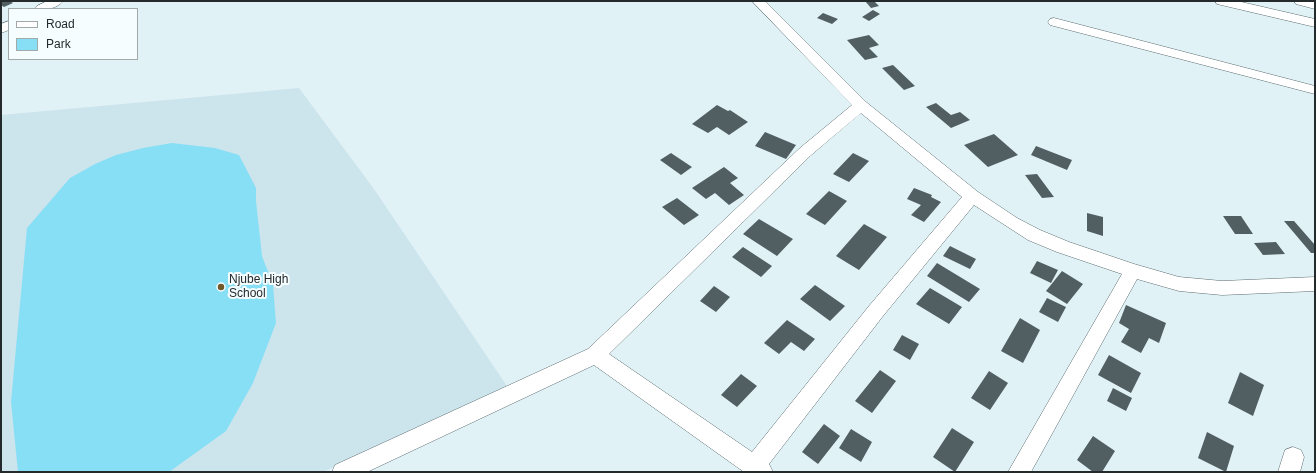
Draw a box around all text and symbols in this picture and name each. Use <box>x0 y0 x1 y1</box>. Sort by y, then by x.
legend <box>8 8 138 60</box>
text: Road <box>46 17 75 31</box>
text: Park <box>46 37 71 51</box>
place label: Njube High School <box>229 273 288 301</box>
marker: Njube High School <box>216 282 226 292</box>

